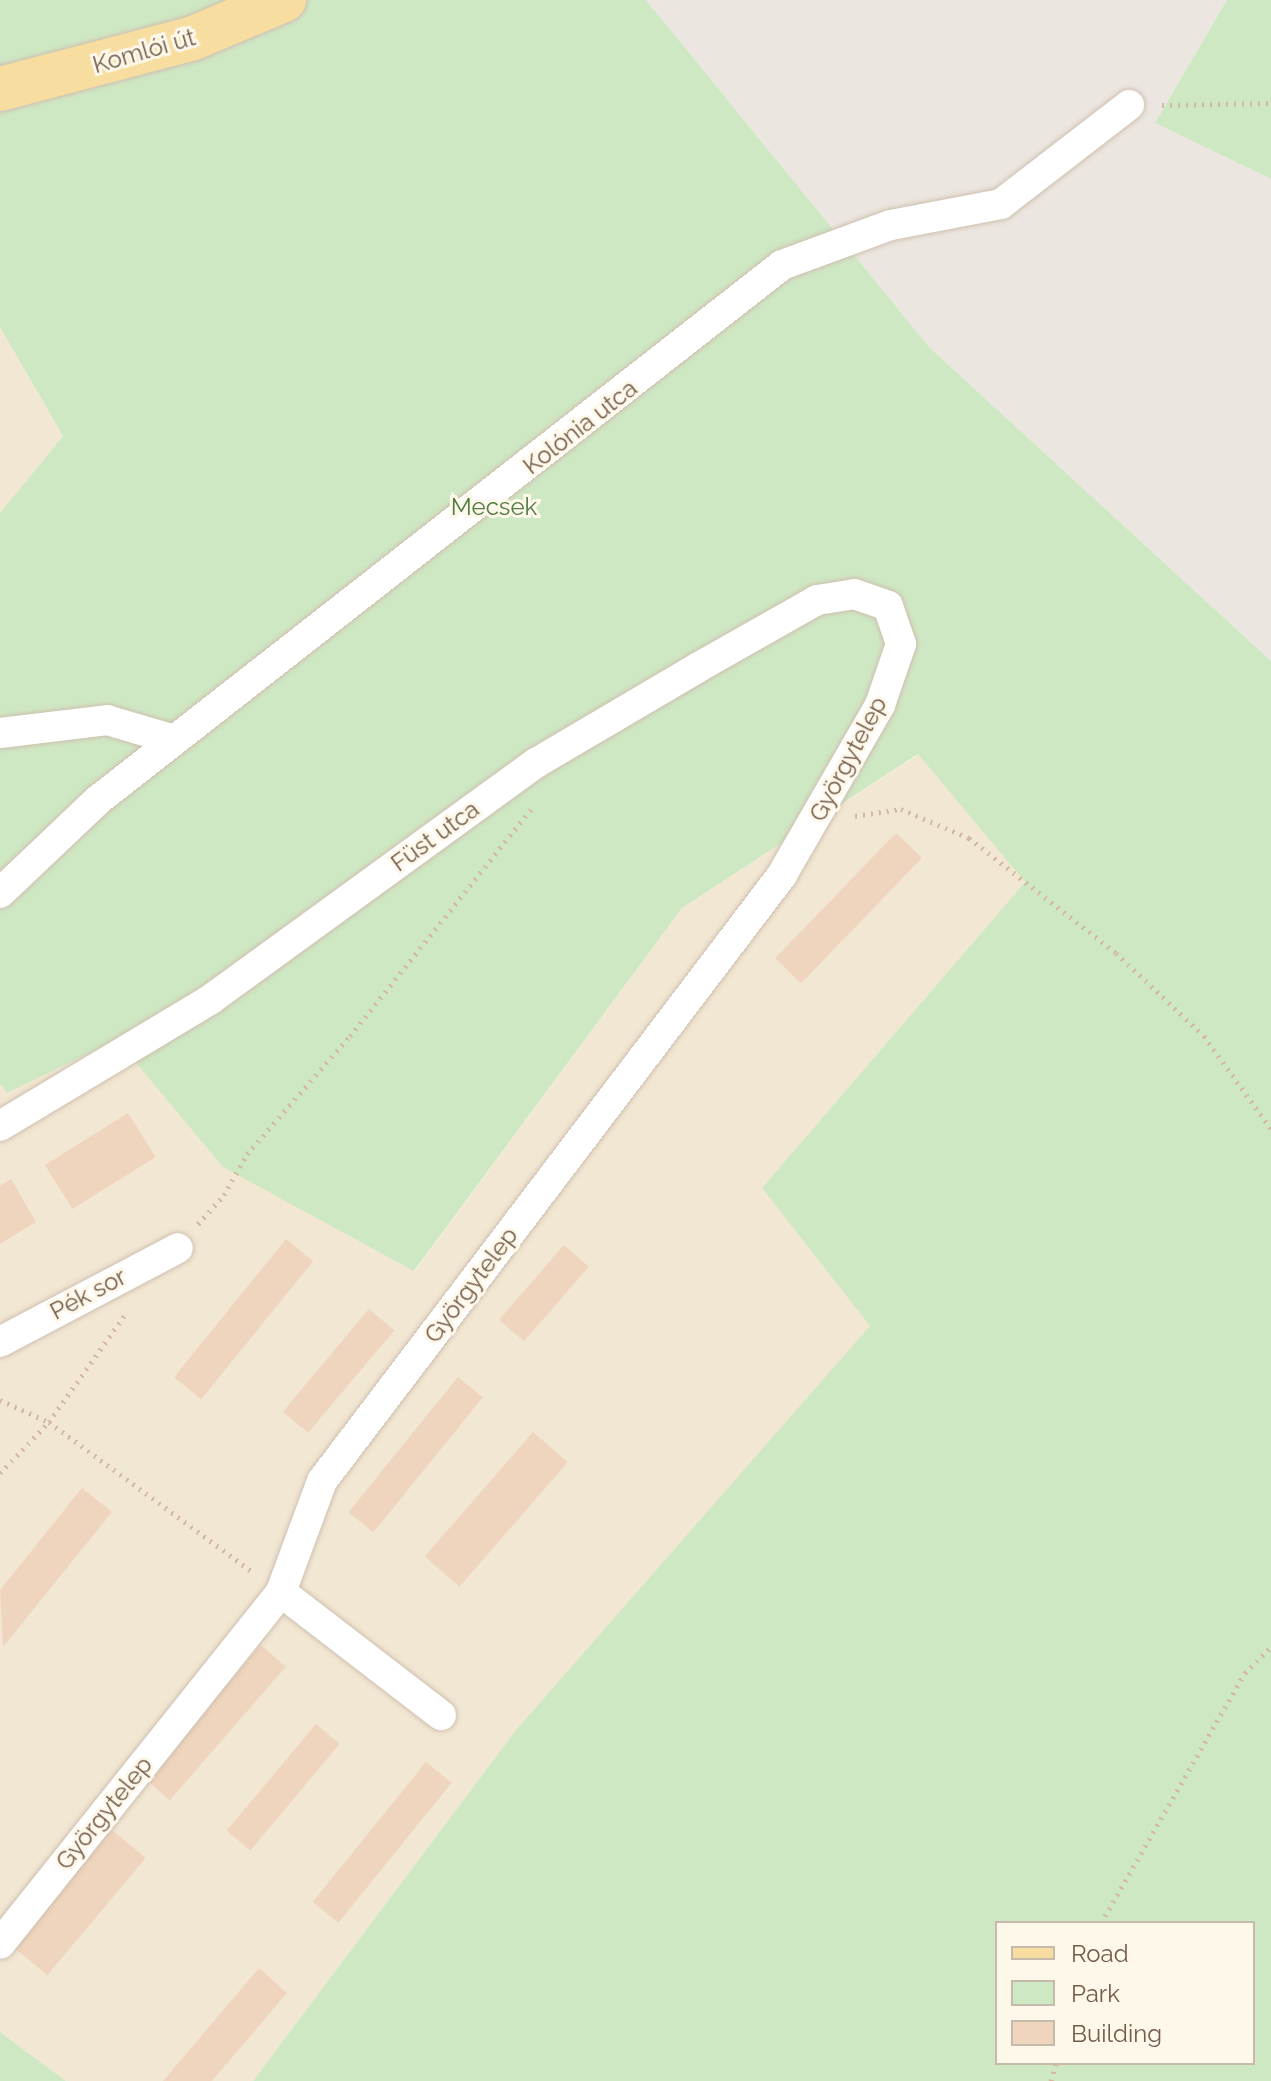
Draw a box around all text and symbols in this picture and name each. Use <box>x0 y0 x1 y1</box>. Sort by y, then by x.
street label: Komlói út <box>89 23 199 79</box>
street label: Kolónia utca <box>517 374 643 480</box>
park label: Mecsek <box>451 493 537 521</box>
street label: Györgytelep <box>803 692 893 826</box>
street label: Füst utca <box>385 794 485 878</box>
street label: Györgytelep <box>418 1222 524 1348</box>
street label: Pék sor <box>45 1262 131 1326</box>
street label: Györgytelep <box>50 1751 158 1875</box>
legend <box>995 1921 1255 2065</box>
text: Road <box>1071 1939 1129 1968</box>
text: Park <box>1071 1979 1120 2008</box>
text: Building <box>1071 2019 1162 2048</box>

